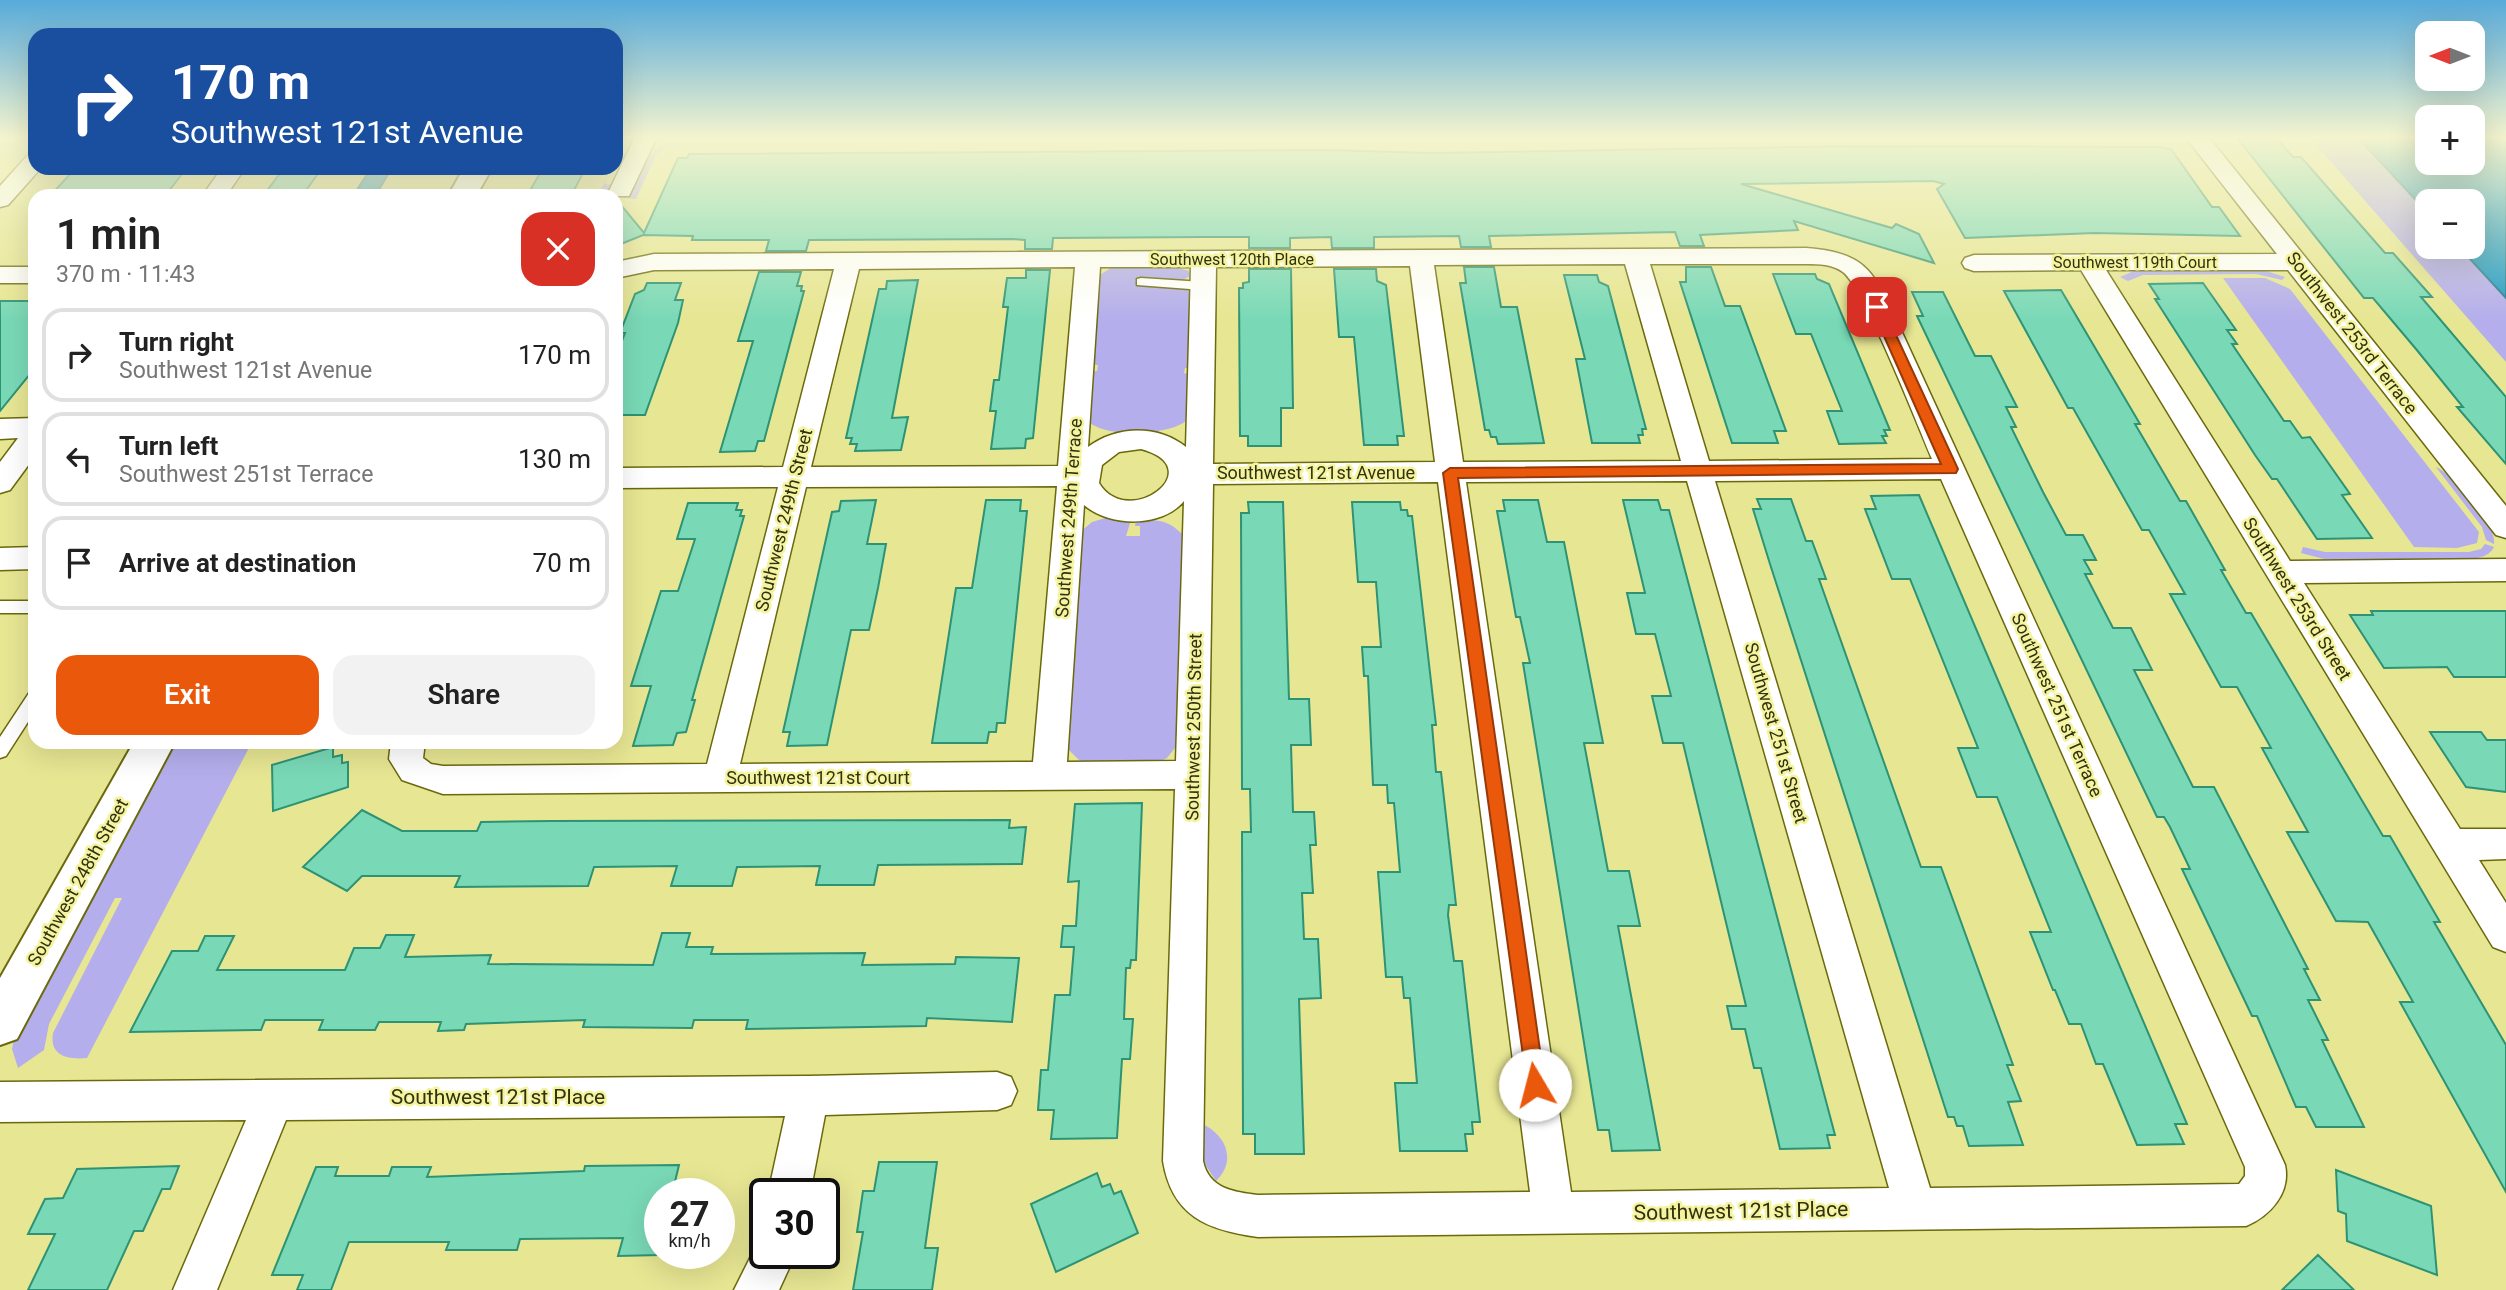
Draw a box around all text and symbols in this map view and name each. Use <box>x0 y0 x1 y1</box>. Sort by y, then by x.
north arrow <box>2415 21 2485 91</box>
map controls <box>2415 21 2485 259</box>
text: 170 m <box>171 54 310 111</box>
icon: right <box>56 56 147 147</box>
button: + <box>2415 105 2485 175</box>
text: Southwest 121st Avenue <box>171 113 523 151</box>
button: − <box>2415 189 2485 259</box>
text: 1 min <box>56 210 161 259</box>
button: close <box>521 212 595 286</box>
street label: Southwest 253rd Terrace <box>2283 247 2422 418</box>
street label: Southwest 120th Place <box>1150 250 1314 269</box>
street label: Southwest 119th Court <box>2053 253 2217 272</box>
text: 370 m · 11:43 <box>56 261 195 288</box>
pin <box>1847 277 1907 337</box>
icon: arrive <box>1858 288 1896 326</box>
text: Turn right <box>119 327 234 357</box>
icon: right <box>60 336 98 374</box>
text: 170 m <box>518 340 591 370</box>
text: Southwest 121st Avenue <box>119 357 372 384</box>
street label: Southwest 249th Terrace <box>1051 418 1086 618</box>
street label: Southwest 249th Street <box>751 426 816 613</box>
text: Turn left <box>119 431 218 461</box>
icon: left <box>60 440 98 478</box>
text: 130 m <box>518 444 591 474</box>
text: Southwest 251st Terrace <box>119 461 373 488</box>
street label: Southwest 121st Avenue <box>1217 462 1415 483</box>
street label: Southwest 253rd Street <box>2239 514 2356 684</box>
icon: arrive <box>60 544 98 582</box>
text: Arrive at destination <box>119 548 356 578</box>
text: 70 m <box>533 548 591 578</box>
street label: Southwest 251st Terrace <box>2007 610 2108 800</box>
street label: Southwest 250th Street <box>1181 633 1206 821</box>
street label: Southwest 251st Street <box>1741 640 1812 826</box>
button: Exit <box>56 655 319 735</box>
button: Share <box>333 655 595 735</box>
street label: Southwest 121st Court <box>726 767 910 788</box>
street label: Southwest 248th Street <box>23 795 132 969</box>
position arrow <box>1498 1048 1572 1122</box>
street label: Southwest 121st Place <box>391 1085 605 1109</box>
speed limit sign: 30 <box>749 1178 840 1269</box>
text: 27 <box>669 1194 710 1235</box>
street label: Southwest 121st Place <box>1634 1197 1848 1225</box>
text: km/h <box>668 1230 711 1251</box>

